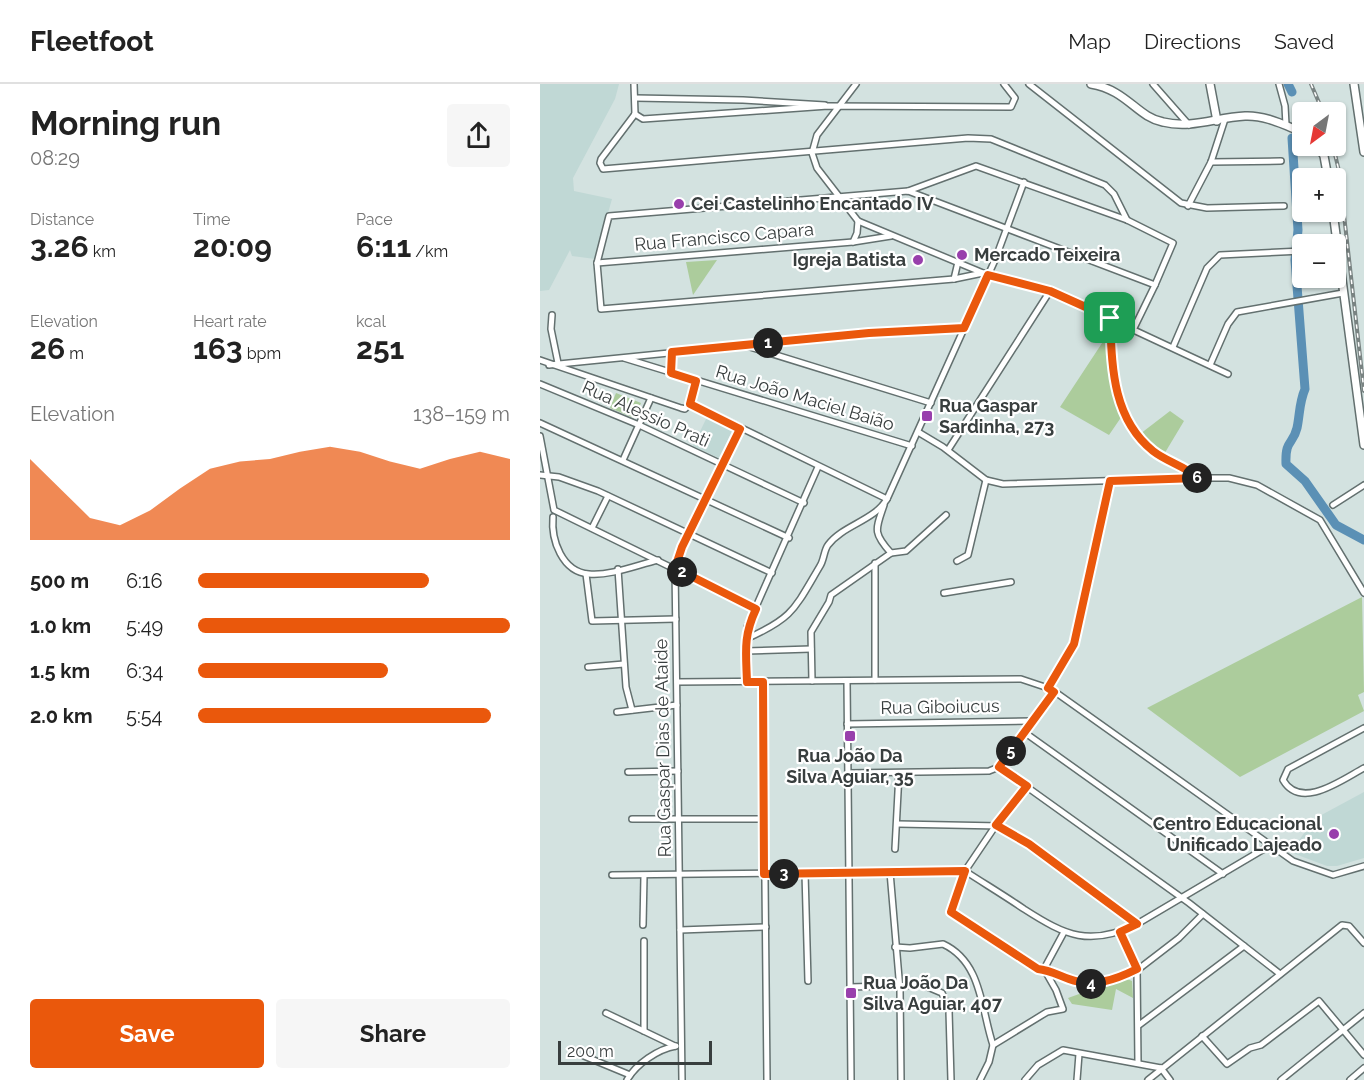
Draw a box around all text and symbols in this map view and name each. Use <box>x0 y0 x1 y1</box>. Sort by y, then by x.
text: Fleetfoot <box>30 25 154 58</box>
text: Map <box>1068 29 1111 54</box>
text: Directions <box>1144 29 1241 54</box>
text: Saved <box>1274 29 1334 54</box>
north arrow <box>1292 102 1346 156</box>
map controls <box>1292 102 1346 288</box>
text: Morning run <box>30 104 221 143</box>
button: share <box>447 104 510 167</box>
text: 08:29 <box>30 146 80 170</box>
button: + <box>1292 168 1346 222</box>
place label: Cei Castelinho Encantado IV <box>691 193 935 214</box>
marker: Cei Castelinho Encantado IV <box>672 197 686 211</box>
text: Distance <box>30 210 94 229</box>
text: Time <box>193 210 230 229</box>
text: Pace <box>356 210 393 229</box>
street label: Rua Francisco Capara <box>633 218 815 255</box>
text: 3.26 <box>30 229 89 264</box>
text: 20:09 <box>193 229 272 264</box>
text: 6:11 <box>356 229 411 264</box>
button: − <box>1292 234 1346 288</box>
text: km <box>89 242 116 261</box>
text: /km <box>411 242 448 261</box>
place label: Mercado Teixeira <box>974 244 1120 265</box>
marker: Mercado Teixeira <box>955 248 969 262</box>
place label: Igreja Batista <box>793 249 906 270</box>
marker: Igreja Batista <box>911 253 925 267</box>
pin <box>1084 292 1135 343</box>
icon: arrive <box>1093 301 1126 334</box>
text: Elevation <box>30 312 98 331</box>
text: Heart rate <box>193 312 267 331</box>
text: kcal <box>356 312 386 331</box>
pin: 1 <box>753 328 783 358</box>
text: 26 <box>30 331 65 366</box>
text: 163 <box>193 331 243 366</box>
text: 251 <box>356 331 404 366</box>
text: 1 <box>764 333 772 352</box>
text: m <box>65 344 84 363</box>
text: bpm <box>243 344 281 363</box>
street label: Rua João Maciel Baião <box>713 360 897 435</box>
street label: Rua Alessio Prati <box>579 376 713 451</box>
place label: Rua Gaspar Sardinha, 273 <box>939 395 1054 437</box>
text: Elevation <box>30 402 115 426</box>
text: 138–159 m <box>413 402 510 426</box>
marker: Rua Gaspar Sardinha, 273 <box>920 409 934 423</box>
pin: 6 <box>1182 463 1212 493</box>
text: 6 <box>1192 468 1202 487</box>
pin: 2 <box>667 557 697 587</box>
text: 2 <box>677 562 687 581</box>
text: 500 m <box>30 569 89 593</box>
text: 6:16 <box>126 569 162 593</box>
text: 1.0 km <box>30 614 91 638</box>
text: 5:49 <box>126 614 163 638</box>
street label: Rua Gaspar Dias de Ataíde <box>650 638 675 857</box>
text: 1.5 km <box>30 659 90 683</box>
text: 6:34 <box>126 659 163 683</box>
street label: Rua Giboiucus <box>880 695 1000 718</box>
text: 2.0 km <box>30 704 93 728</box>
text: 5:54 <box>126 704 162 728</box>
marker: Rua João Da Silva Aguiar, 35 <box>843 729 857 743</box>
pin: 5 <box>996 736 1026 766</box>
text: 5 <box>1007 741 1015 760</box>
place label: Rua João Da Silva Aguiar, 35 <box>786 745 914 787</box>
place label: Centro Educacional Unificado Lajeado <box>1153 813 1322 855</box>
marker: Centro Educacional Unificado Lajeado <box>1327 827 1341 841</box>
pin: 3 <box>769 859 799 889</box>
text: 3 <box>780 864 788 883</box>
pin: 4 <box>1076 969 1106 999</box>
place label: Rua João Da Silva Aguiar, 407 <box>863 972 1003 1014</box>
text: 4 <box>1086 974 1096 993</box>
marker: Rua João Da Silva Aguiar, 407 <box>844 986 858 1000</box>
button: Save <box>30 999 264 1068</box>
button: Share <box>276 999 510 1068</box>
scale bar <box>558 1038 712 1066</box>
text: 200 m <box>567 1042 614 1061</box>

